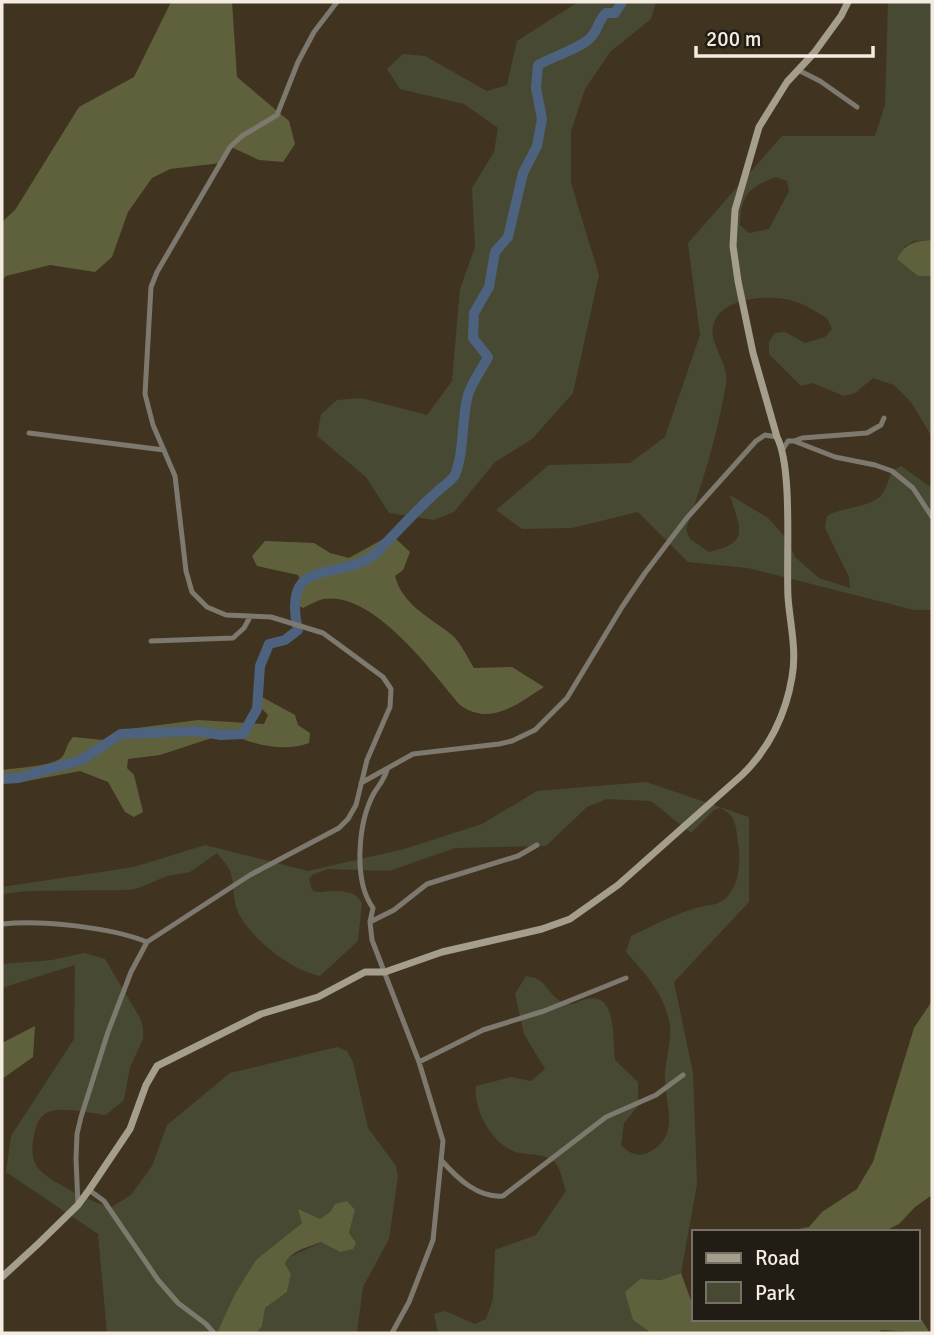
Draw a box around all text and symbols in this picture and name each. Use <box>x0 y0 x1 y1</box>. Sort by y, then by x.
scale bar <box>696 14 873 58</box>
text: 200 m <box>706 26 761 52</box>
legend <box>692 1230 920 1321</box>
text: Road <box>755 1245 800 1271</box>
text: Park <box>755 1280 796 1306</box>

